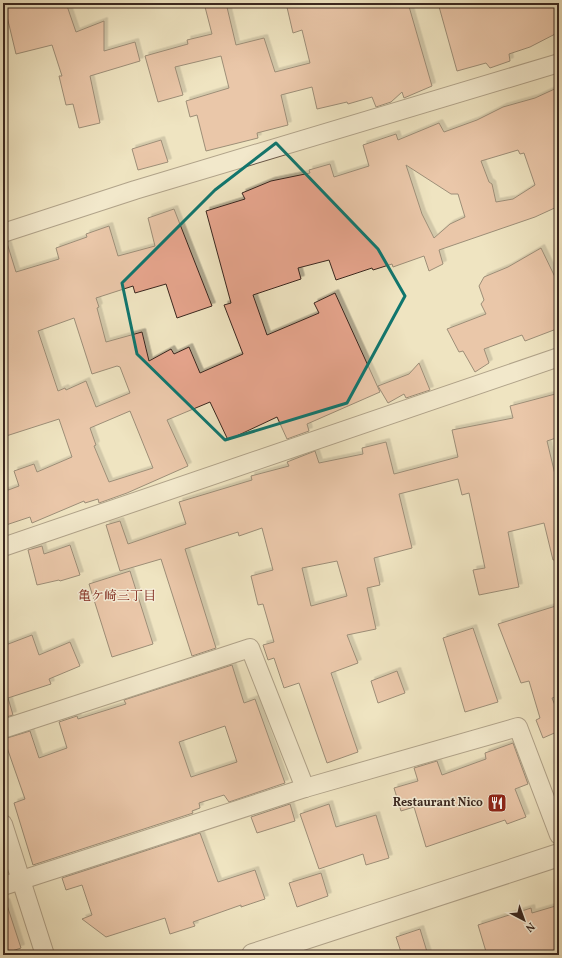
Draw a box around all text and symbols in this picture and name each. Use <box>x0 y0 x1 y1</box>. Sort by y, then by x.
district label: 亀ケ崎三丁目 <box>78 588 156 606</box>
restaurant icon: Restaurant Nico <box>486 792 508 814</box>
place label: Restaurant Nico <box>393 795 483 811</box>
north arrow <box>504 900 544 940</box>
text: N <box>522 918 538 935</box>

